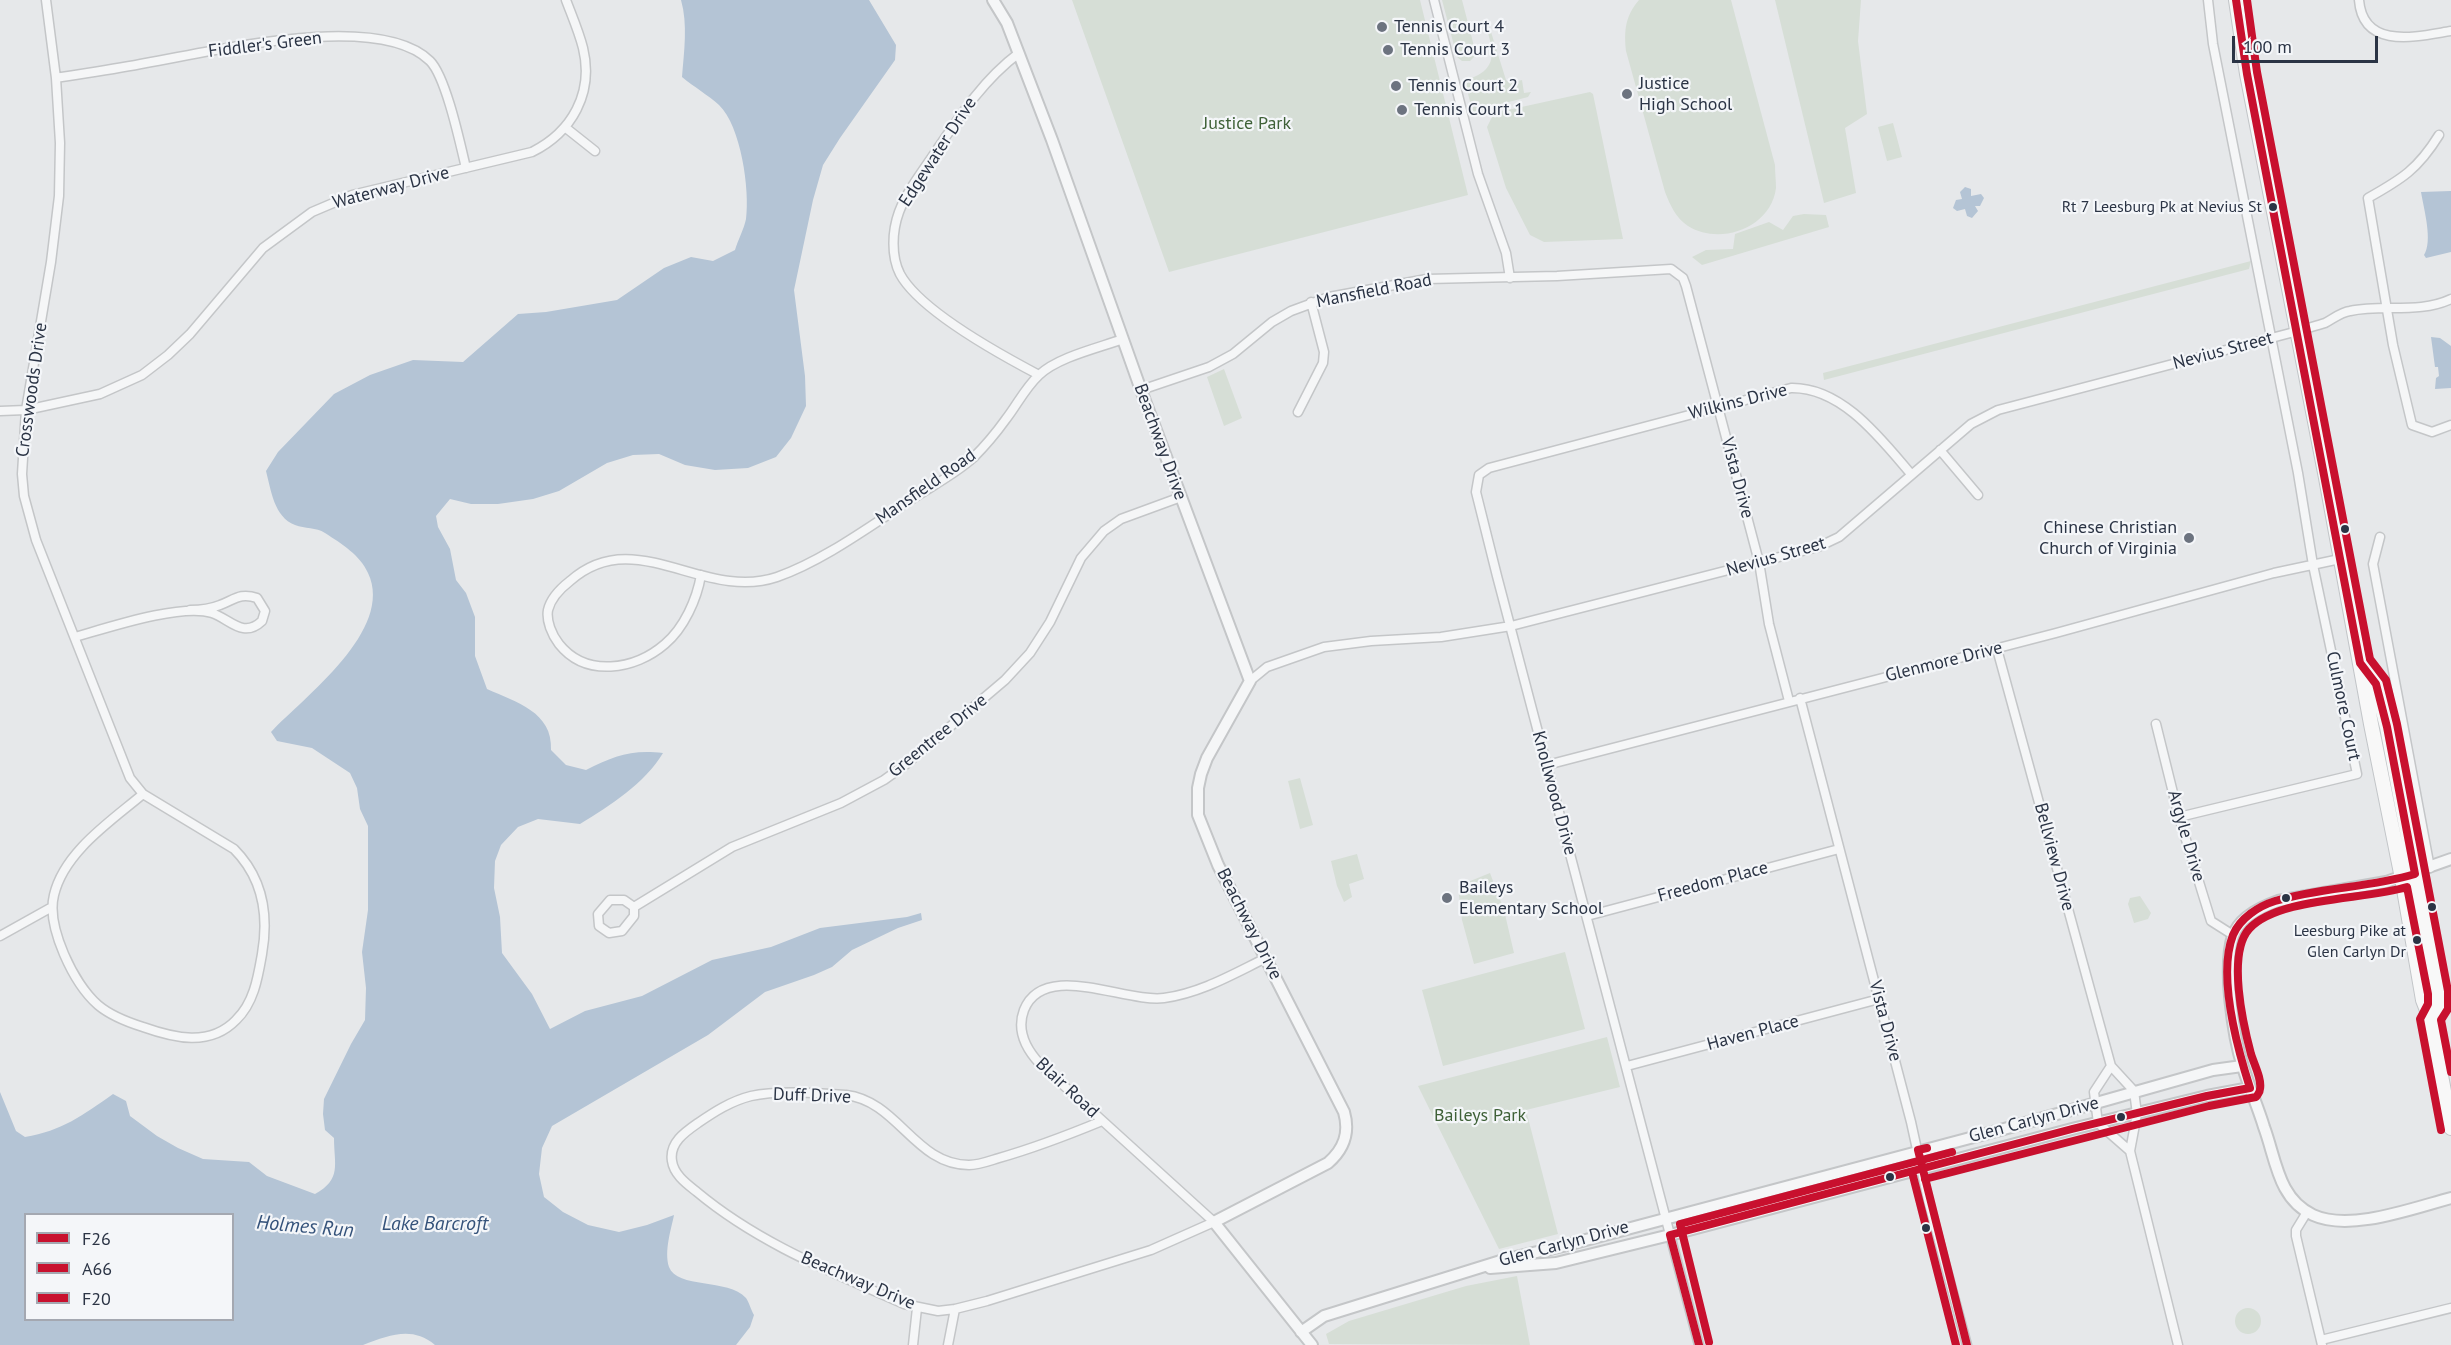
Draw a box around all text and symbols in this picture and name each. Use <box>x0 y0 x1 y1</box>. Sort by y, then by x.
place label: Tennis Court 4 <box>1394 16 1504 38</box>
marker: Tennis Court 4 <box>1375 20 1389 34</box>
scale bar <box>2235 24 2380 62</box>
street label: Fiddler's Green <box>207 27 323 63</box>
text: 100 m <box>2243 35 2292 58</box>
place label: Tennis Court 3 <box>1400 39 1510 61</box>
marker: Tennis Court 3 <box>1381 43 1395 57</box>
place label: Justice High School <box>1639 73 1732 116</box>
place label: Tennis Court 2 <box>1408 75 1518 97</box>
marker: Tennis Court 2 <box>1389 79 1403 93</box>
marker: Justice High School <box>1620 87 1634 101</box>
street label: Edgewater Drive <box>895 93 981 211</box>
place label: Tennis Court 1 <box>1414 99 1524 121</box>
marker: Tennis Court 1 <box>1395 103 1409 117</box>
park label: Justice Park <box>1203 113 1291 135</box>
street label: Waterway Drive <box>330 162 452 214</box>
place label: Rt 7 Leesburg Pk at Nevius St <box>2062 197 2262 217</box>
marker: Rt 7 Leesburg Pk at Nevius St <box>2267 201 2279 213</box>
street label: Mansfield Road <box>1314 269 1434 313</box>
street label: Crosswoods Drive <box>12 321 52 459</box>
street label: Nevius Street <box>2171 327 2275 375</box>
street label: Wilkins Drive <box>1686 379 1790 425</box>
street label: Beachway Drive <box>1129 381 1191 503</box>
street label: Vista Drive <box>1716 435 1758 521</box>
street label: Mansfield Road <box>872 445 980 529</box>
place label: Chinese Christian Church of Virginia <box>2039 517 2177 560</box>
unlabelled marker <box>2339 523 2351 535</box>
marker: Chinese Christian Church of Virginia <box>2182 531 2196 545</box>
street label: Nevius Street <box>1724 533 1828 581</box>
street label: Glenmore Drive <box>1883 637 2005 687</box>
street label: Culmore Court <box>2321 649 2365 763</box>
street label: Greentree Drive <box>884 690 992 782</box>
street label: Knollwood Drive <box>1527 729 1581 857</box>
street label: Argyle Drive <box>2163 788 2209 884</box>
street label: Bellview Drive <box>2029 801 2079 913</box>
street label: Freedom Place <box>1655 857 1771 907</box>
street label: Beachway Drive <box>1212 865 1286 983</box>
place label: Baileys Elementary School <box>1459 877 1603 920</box>
marker: Baileys Elementary School <box>1440 891 1454 905</box>
unlabelled marker <box>2280 892 2292 904</box>
unlabelled marker <box>2426 901 2438 913</box>
place label: Leesburg Pike at Glen Carlyn Dr <box>2294 921 2406 959</box>
marker: Leesburg Pike at Glen Carlyn Dr <box>2411 934 2423 946</box>
street label: Vista Drive <box>1864 978 1906 1064</box>
street label: Haven Place <box>1705 1010 1801 1056</box>
street label: Blair Road <box>1031 1053 1103 1123</box>
street label: Duff Drive <box>773 1084 851 1108</box>
street label: Glen Carlyn Drive <box>1967 1092 2101 1148</box>
park label: Baileys Park <box>1434 1105 1526 1127</box>
unlabelled marker <box>2115 1111 2127 1123</box>
unlabelled marker <box>1884 1171 1896 1183</box>
water label: Holmes Run <box>255 1211 355 1243</box>
water label: Lake Barcroft <box>382 1212 488 1236</box>
legend <box>24 1213 234 1321</box>
street label: Glen Carlyn Drive <box>1497 1216 1631 1272</box>
unlabelled marker <box>1920 1222 1932 1234</box>
text: F26 <box>82 1227 111 1250</box>
street label: Beachway Drive <box>798 1247 918 1315</box>
text: A66 <box>82 1257 112 1280</box>
text: F20 <box>82 1287 111 1310</box>

